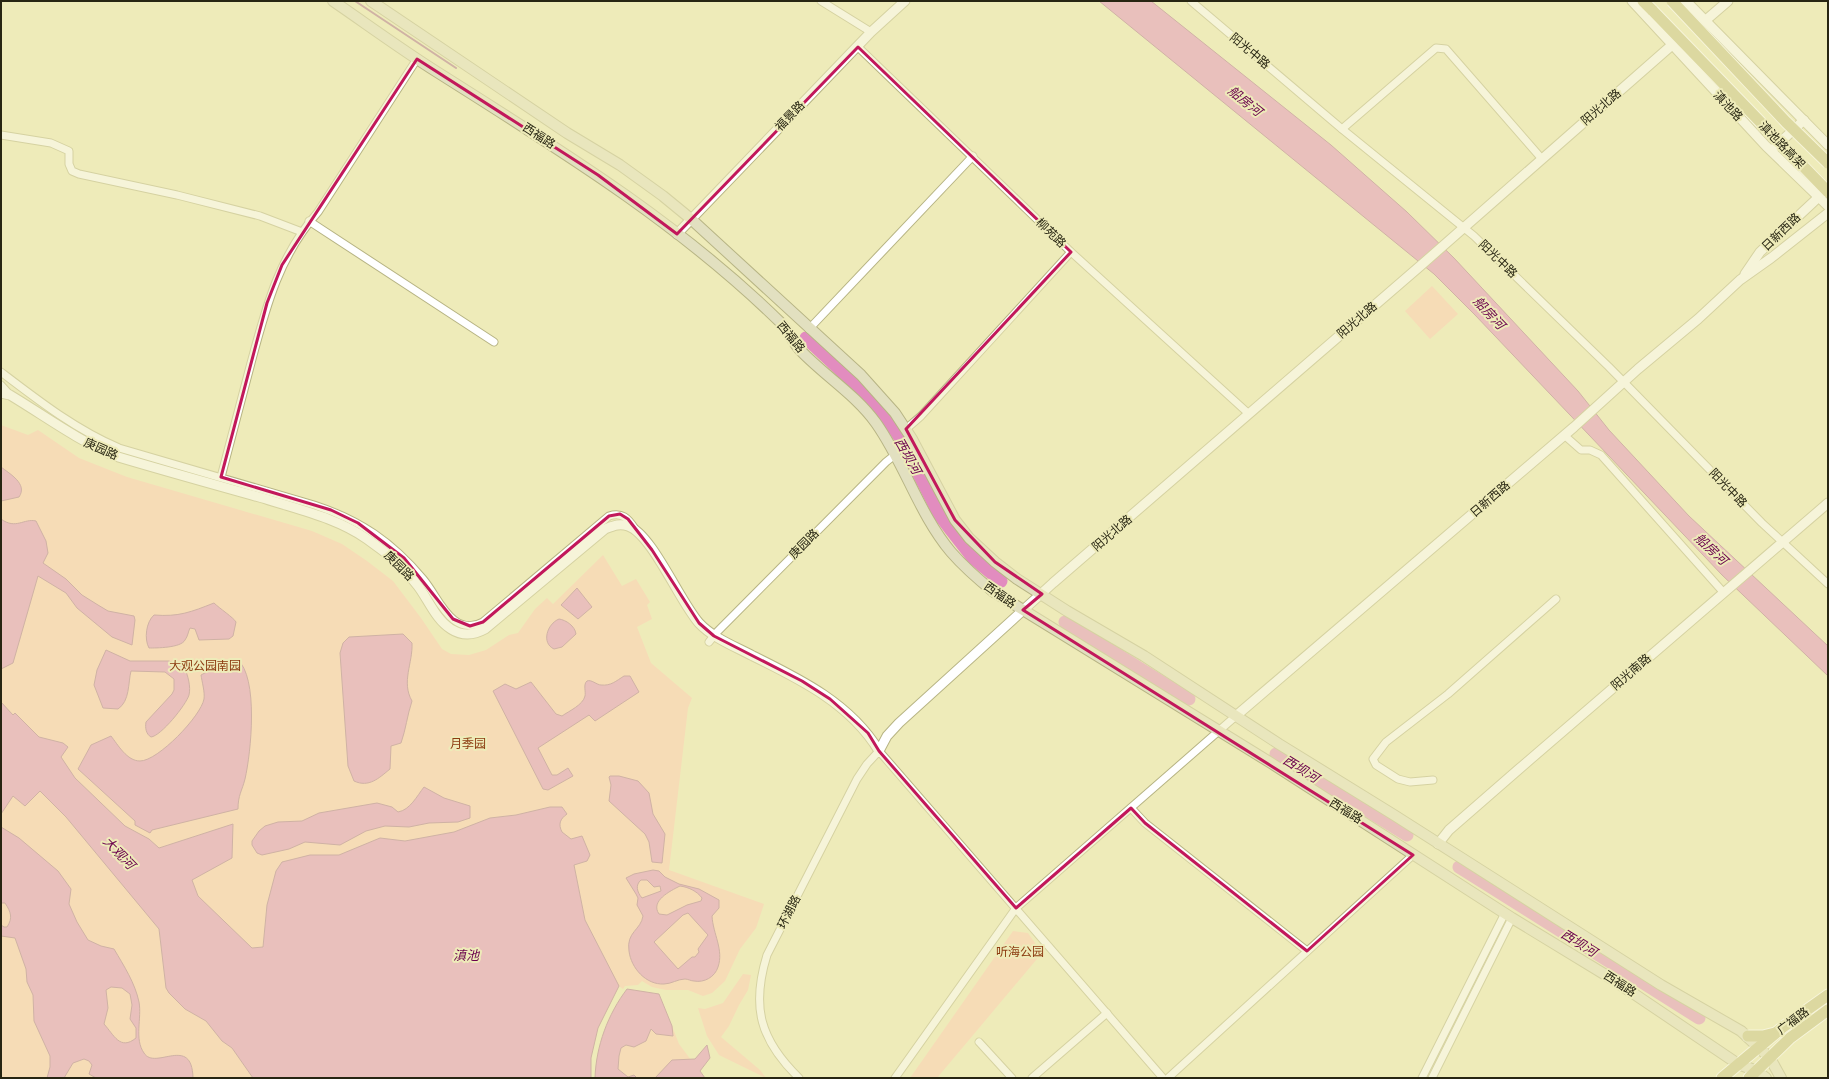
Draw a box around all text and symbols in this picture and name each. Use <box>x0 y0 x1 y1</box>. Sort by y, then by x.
street label: 阳光中路 <box>1227 30 1273 72</box>
water label: 船房河 <box>1225 83 1267 121</box>
street label: 阳光北路 <box>1578 86 1624 128</box>
street label: 滇池路 <box>1711 88 1745 124</box>
street label: 福景路 <box>772 98 808 134</box>
street label: 滇池路高架 <box>1756 119 1808 171</box>
street label: 西福路 <box>520 120 558 152</box>
street label: 日新西路 <box>1759 210 1803 254</box>
street label: 柳苑路 <box>1033 215 1069 251</box>
street label: 阳光中路 <box>1476 237 1520 281</box>
water label: 船房河 <box>1470 294 1510 335</box>
street label: 阳光北路 <box>1334 299 1380 341</box>
street label: 西福路 <box>774 319 808 355</box>
street label: 庚园路 <box>82 435 120 463</box>
water label: 西坝河 <box>892 435 926 479</box>
street label: 阳光中路 <box>1706 466 1750 510</box>
street label: 日新西路 <box>1467 478 1513 520</box>
street label: 阳光北路 <box>1089 512 1135 554</box>
street label: 庚园路 <box>786 526 822 562</box>
water label: 船房河 <box>1692 530 1733 570</box>
street label: 庚园路 <box>381 548 417 584</box>
street label: 西福路 <box>981 579 1019 611</box>
street label: 阳光南路 <box>1608 651 1654 693</box>
park label: 大观公园南园 <box>169 659 241 673</box>
park label: 月季园 <box>450 737 486 751</box>
water label: 西坝河 <box>1280 752 1324 787</box>
street label: 西福路 <box>1327 796 1365 826</box>
water label: 大观河 <box>100 834 140 874</box>
street label: 环湖路 <box>775 893 803 931</box>
water label: 西坝河 <box>1558 926 1602 961</box>
park label: 听海公园 <box>996 945 1044 959</box>
water label: 滇池 <box>453 948 481 963</box>
street label: 西福路 <box>1601 968 1639 1000</box>
street label: 广福路 <box>1774 1005 1812 1037</box>

